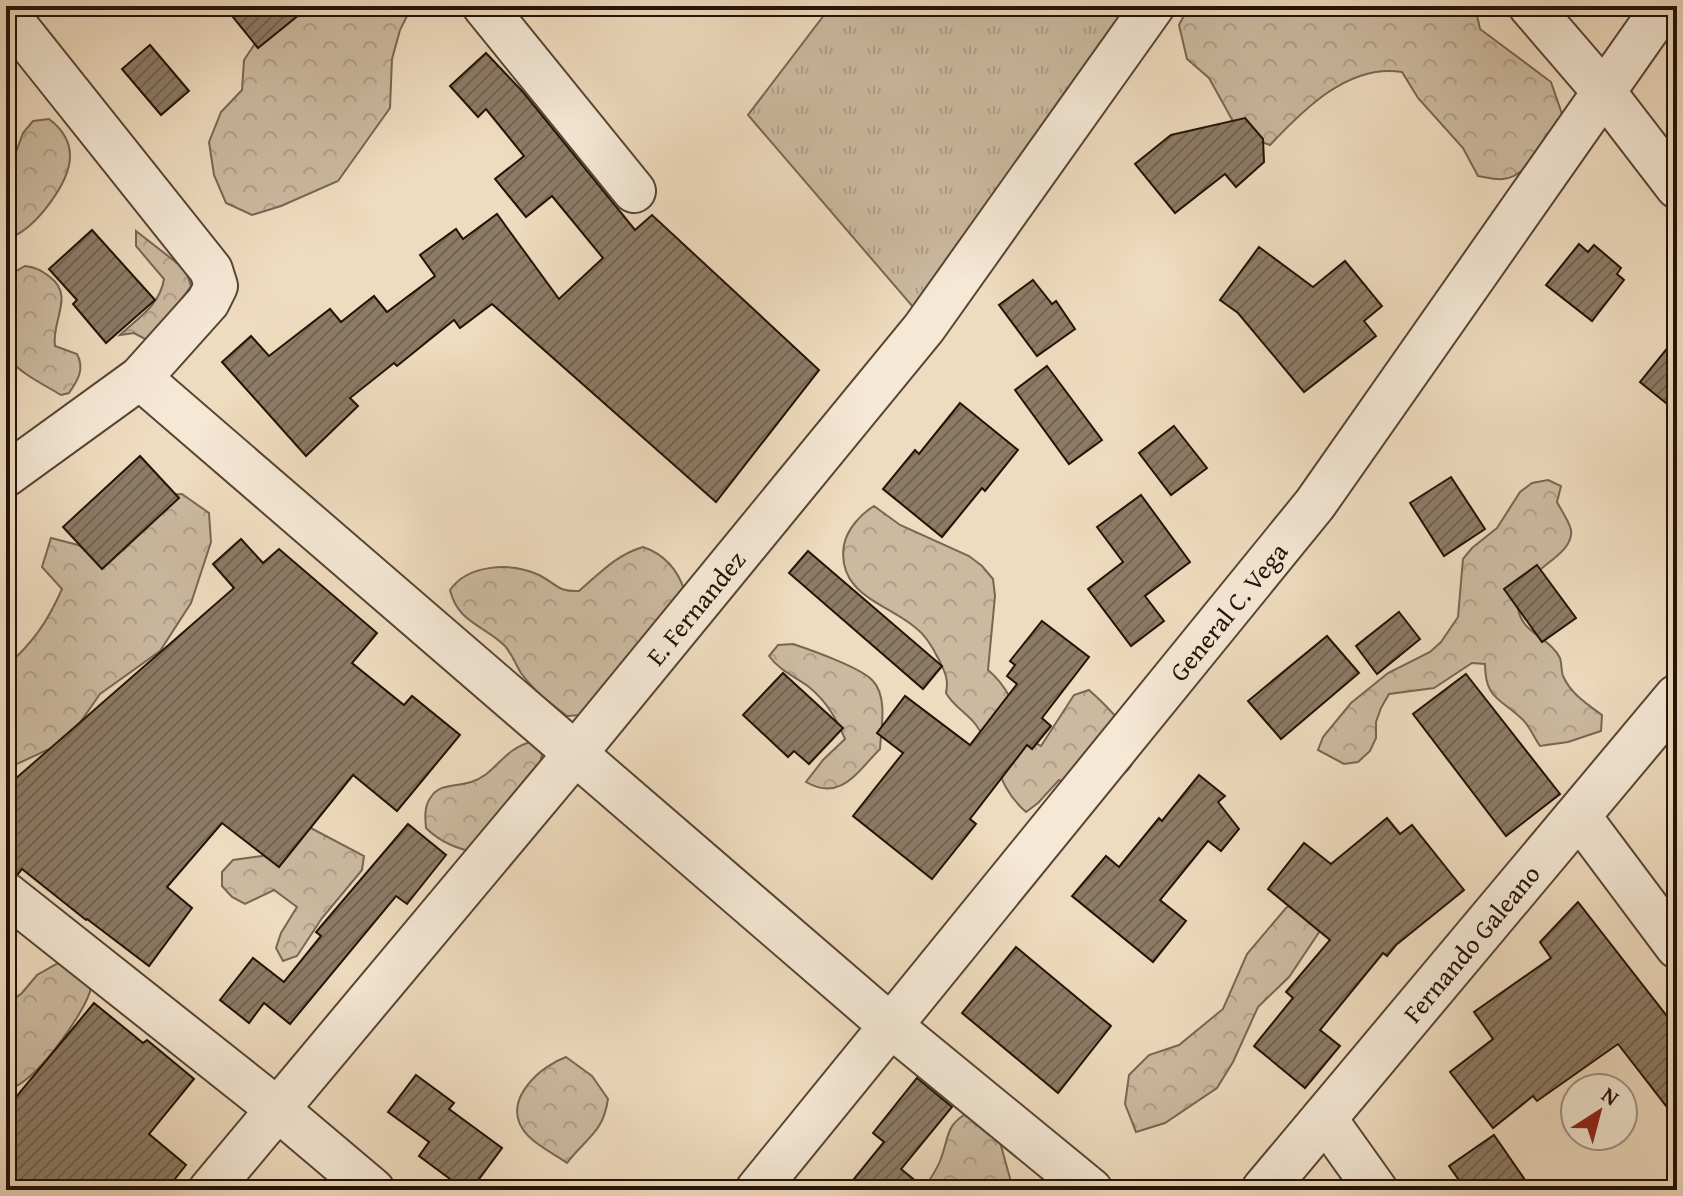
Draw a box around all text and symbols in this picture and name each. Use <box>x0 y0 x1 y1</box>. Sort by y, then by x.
street label: General C. Vega <box>1159 533 1297 689</box>
street label: E. Fernandez <box>636 541 754 673</box>
street label: Fernando Galeano <box>1393 855 1549 1031</box>
north arrow <box>1559 1072 1639 1152</box>
text: N <box>1595 1079 1626 1113</box>

